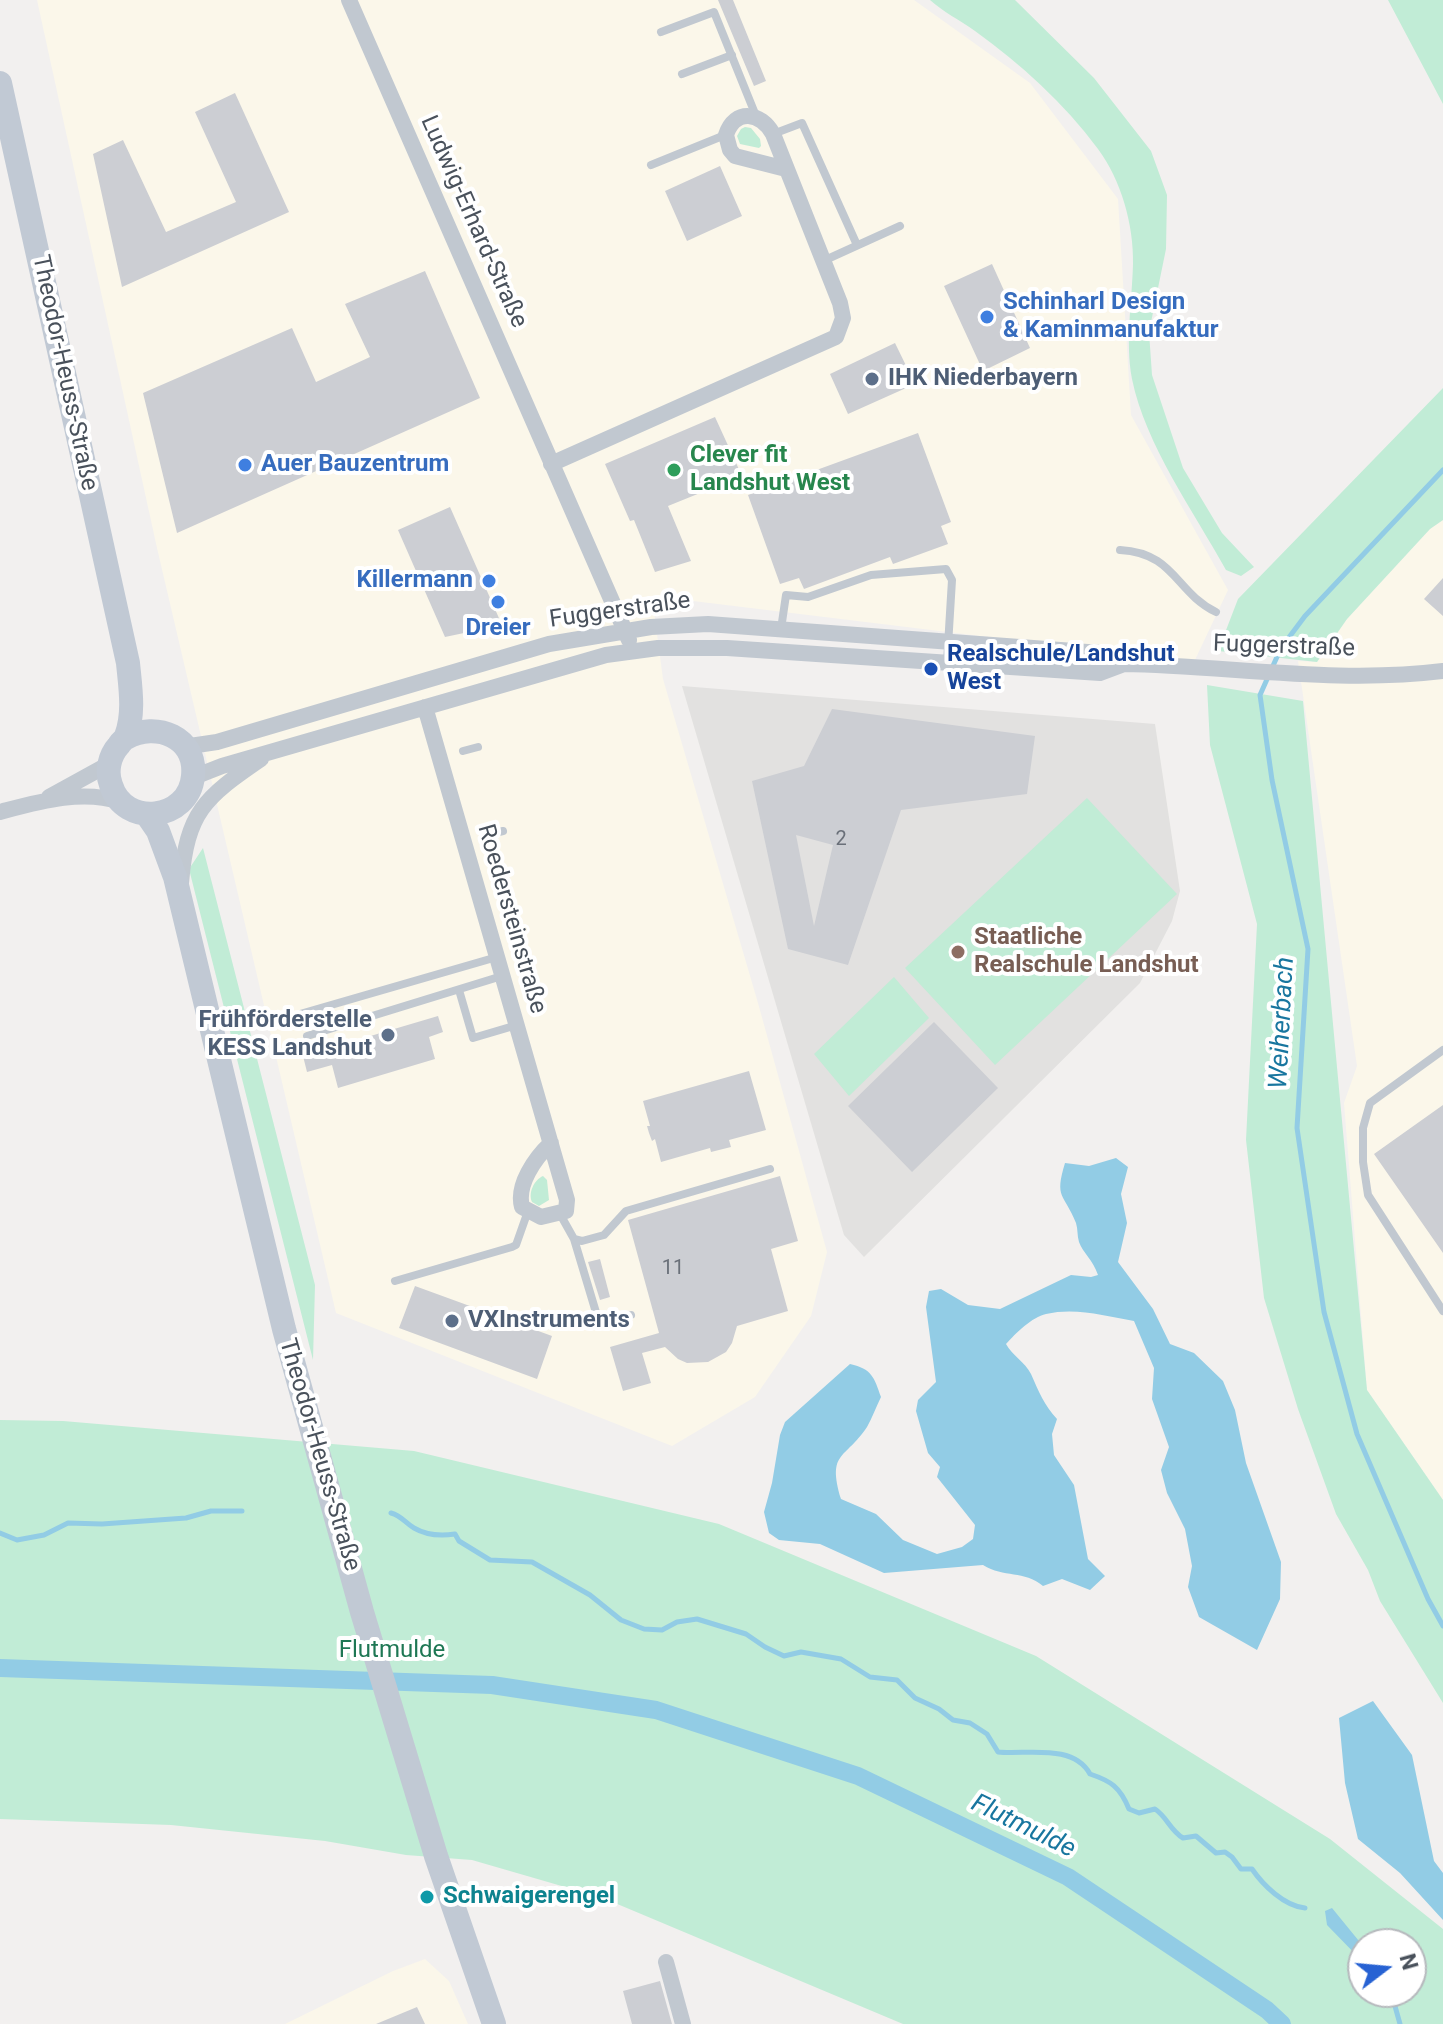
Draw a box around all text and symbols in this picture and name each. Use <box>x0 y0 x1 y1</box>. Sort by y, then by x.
street label: Ludwig-Erhard-Straße <box>413 111 533 333</box>
street label: Theodor-Heuss-Straße <box>25 253 103 493</box>
place label: Schinharl Design & Kaminmanufaktur <box>1003 289 1219 345</box>
marker: Schinharl Design & Kaminmanufaktur <box>978 308 996 326</box>
place label: IHK Niederbayern <box>888 365 1078 393</box>
marker: IHK Niederbayern <box>863 370 881 388</box>
place label: Clever fit Landshut West <box>690 442 850 498</box>
place label: Auer Bauzentrum <box>261 451 449 479</box>
marker: Auer Bauzentrum <box>236 456 254 474</box>
marker: Clever fit Landshut West <box>665 461 683 479</box>
place label: Killermann <box>356 567 473 595</box>
marker: Killermann <box>480 572 498 590</box>
street label: Fuggerstraße <box>548 587 692 635</box>
marker: Dreier <box>489 593 507 611</box>
place label: Dreier <box>465 615 531 643</box>
street label: Fuggerstraße <box>1213 630 1355 664</box>
place label: Realschule/Landshut West <box>947 641 1175 697</box>
marker: Realschule/Landshut West <box>922 660 940 678</box>
street label: Roedersteinstraße <box>470 821 552 1017</box>
house number: 2 <box>835 828 847 852</box>
place label: Staatliche Realschule Landshut <box>974 924 1199 980</box>
marker: Staatliche Realschule Landshut <box>949 943 967 961</box>
water label: Weiherbach <box>1264 956 1302 1090</box>
place label: Frühförderstelle KESS Landshut <box>198 1007 372 1063</box>
marker: Frühförderstelle KESS Landshut <box>379 1026 397 1044</box>
house number: 11 <box>662 1257 684 1281</box>
place label: VXInstruments <box>468 1307 630 1335</box>
marker: VXInstruments <box>443 1312 461 1330</box>
street label: Theodor-Heuss-Straße <box>272 1336 366 1574</box>
park label: Flutmulde <box>339 1637 445 1665</box>
water label: Flutmulde <box>966 1788 1080 1866</box>
place label: Schwaigerengel <box>443 1883 615 1911</box>
marker: Schwaigerengel <box>418 1888 436 1906</box>
north arrow <box>1347 1928 1427 2008</box>
text: N <box>1394 1951 1423 1973</box>

